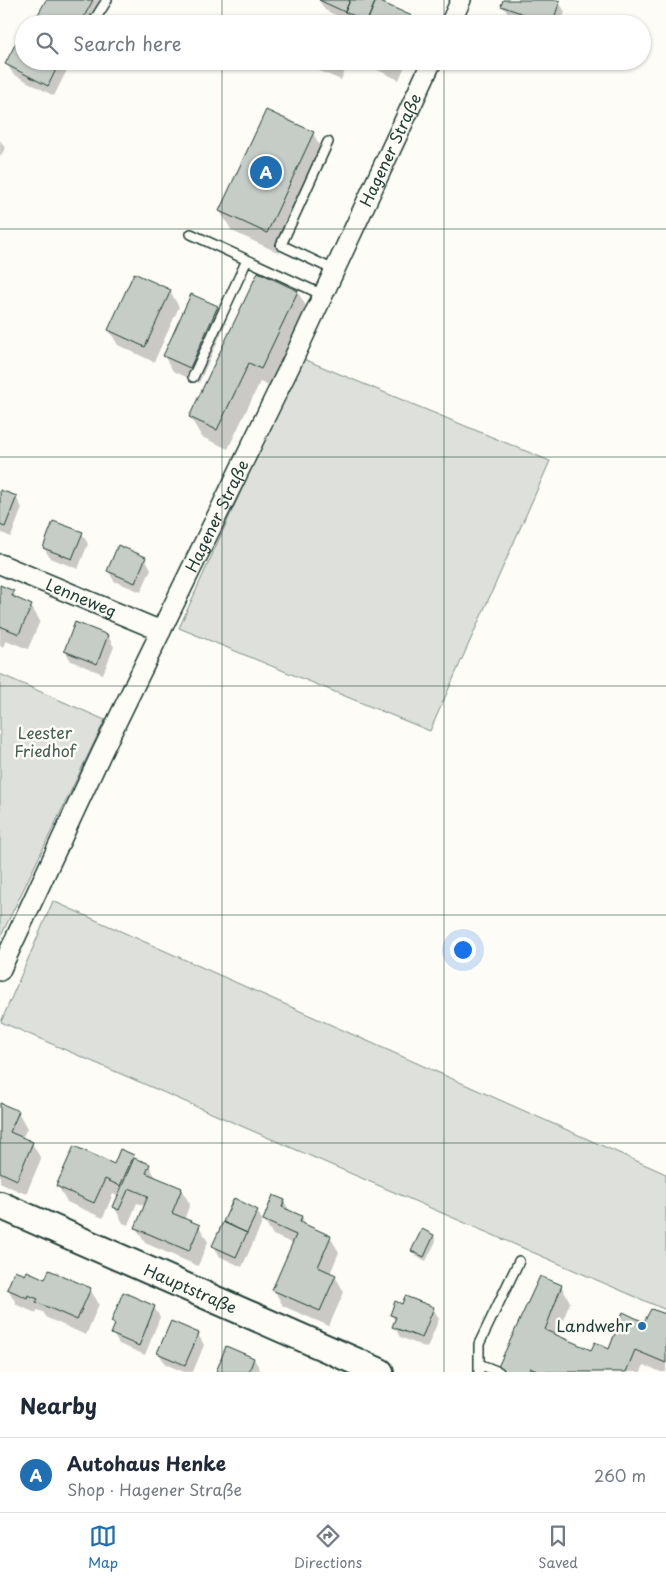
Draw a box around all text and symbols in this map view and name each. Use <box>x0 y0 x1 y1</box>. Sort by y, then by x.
search box <box>15 15 651 70</box>
icon: search <box>33 29 61 57</box>
text: Search here <box>73 29 182 57</box>
street label: Hagener Straße <box>353 89 426 210</box>
pin: A <box>250 153 282 191</box>
street label: Hagener Straße <box>178 455 254 576</box>
street label: Lenneweg <box>43 571 121 622</box>
park label: Leester Friedhof <box>14 720 78 762</box>
your location <box>450 937 476 963</box>
street label: Hauptstraße <box>141 1257 241 1319</box>
place label: Landwehr <box>557 1313 633 1337</box>
marker: Landwehr <box>636 1320 648 1332</box>
text: Nearby <box>20 1389 97 1421</box>
text: Autohaus Henke <box>67 1449 226 1477</box>
text: A <box>30 1463 42 1487</box>
text: 260 m <box>594 1463 646 1487</box>
text: Shop · Hagener Straße <box>67 1477 242 1501</box>
tab: Map <box>88 1522 118 1573</box>
tab: Directions <box>294 1522 362 1573</box>
tab: Saved <box>538 1522 578 1573</box>

